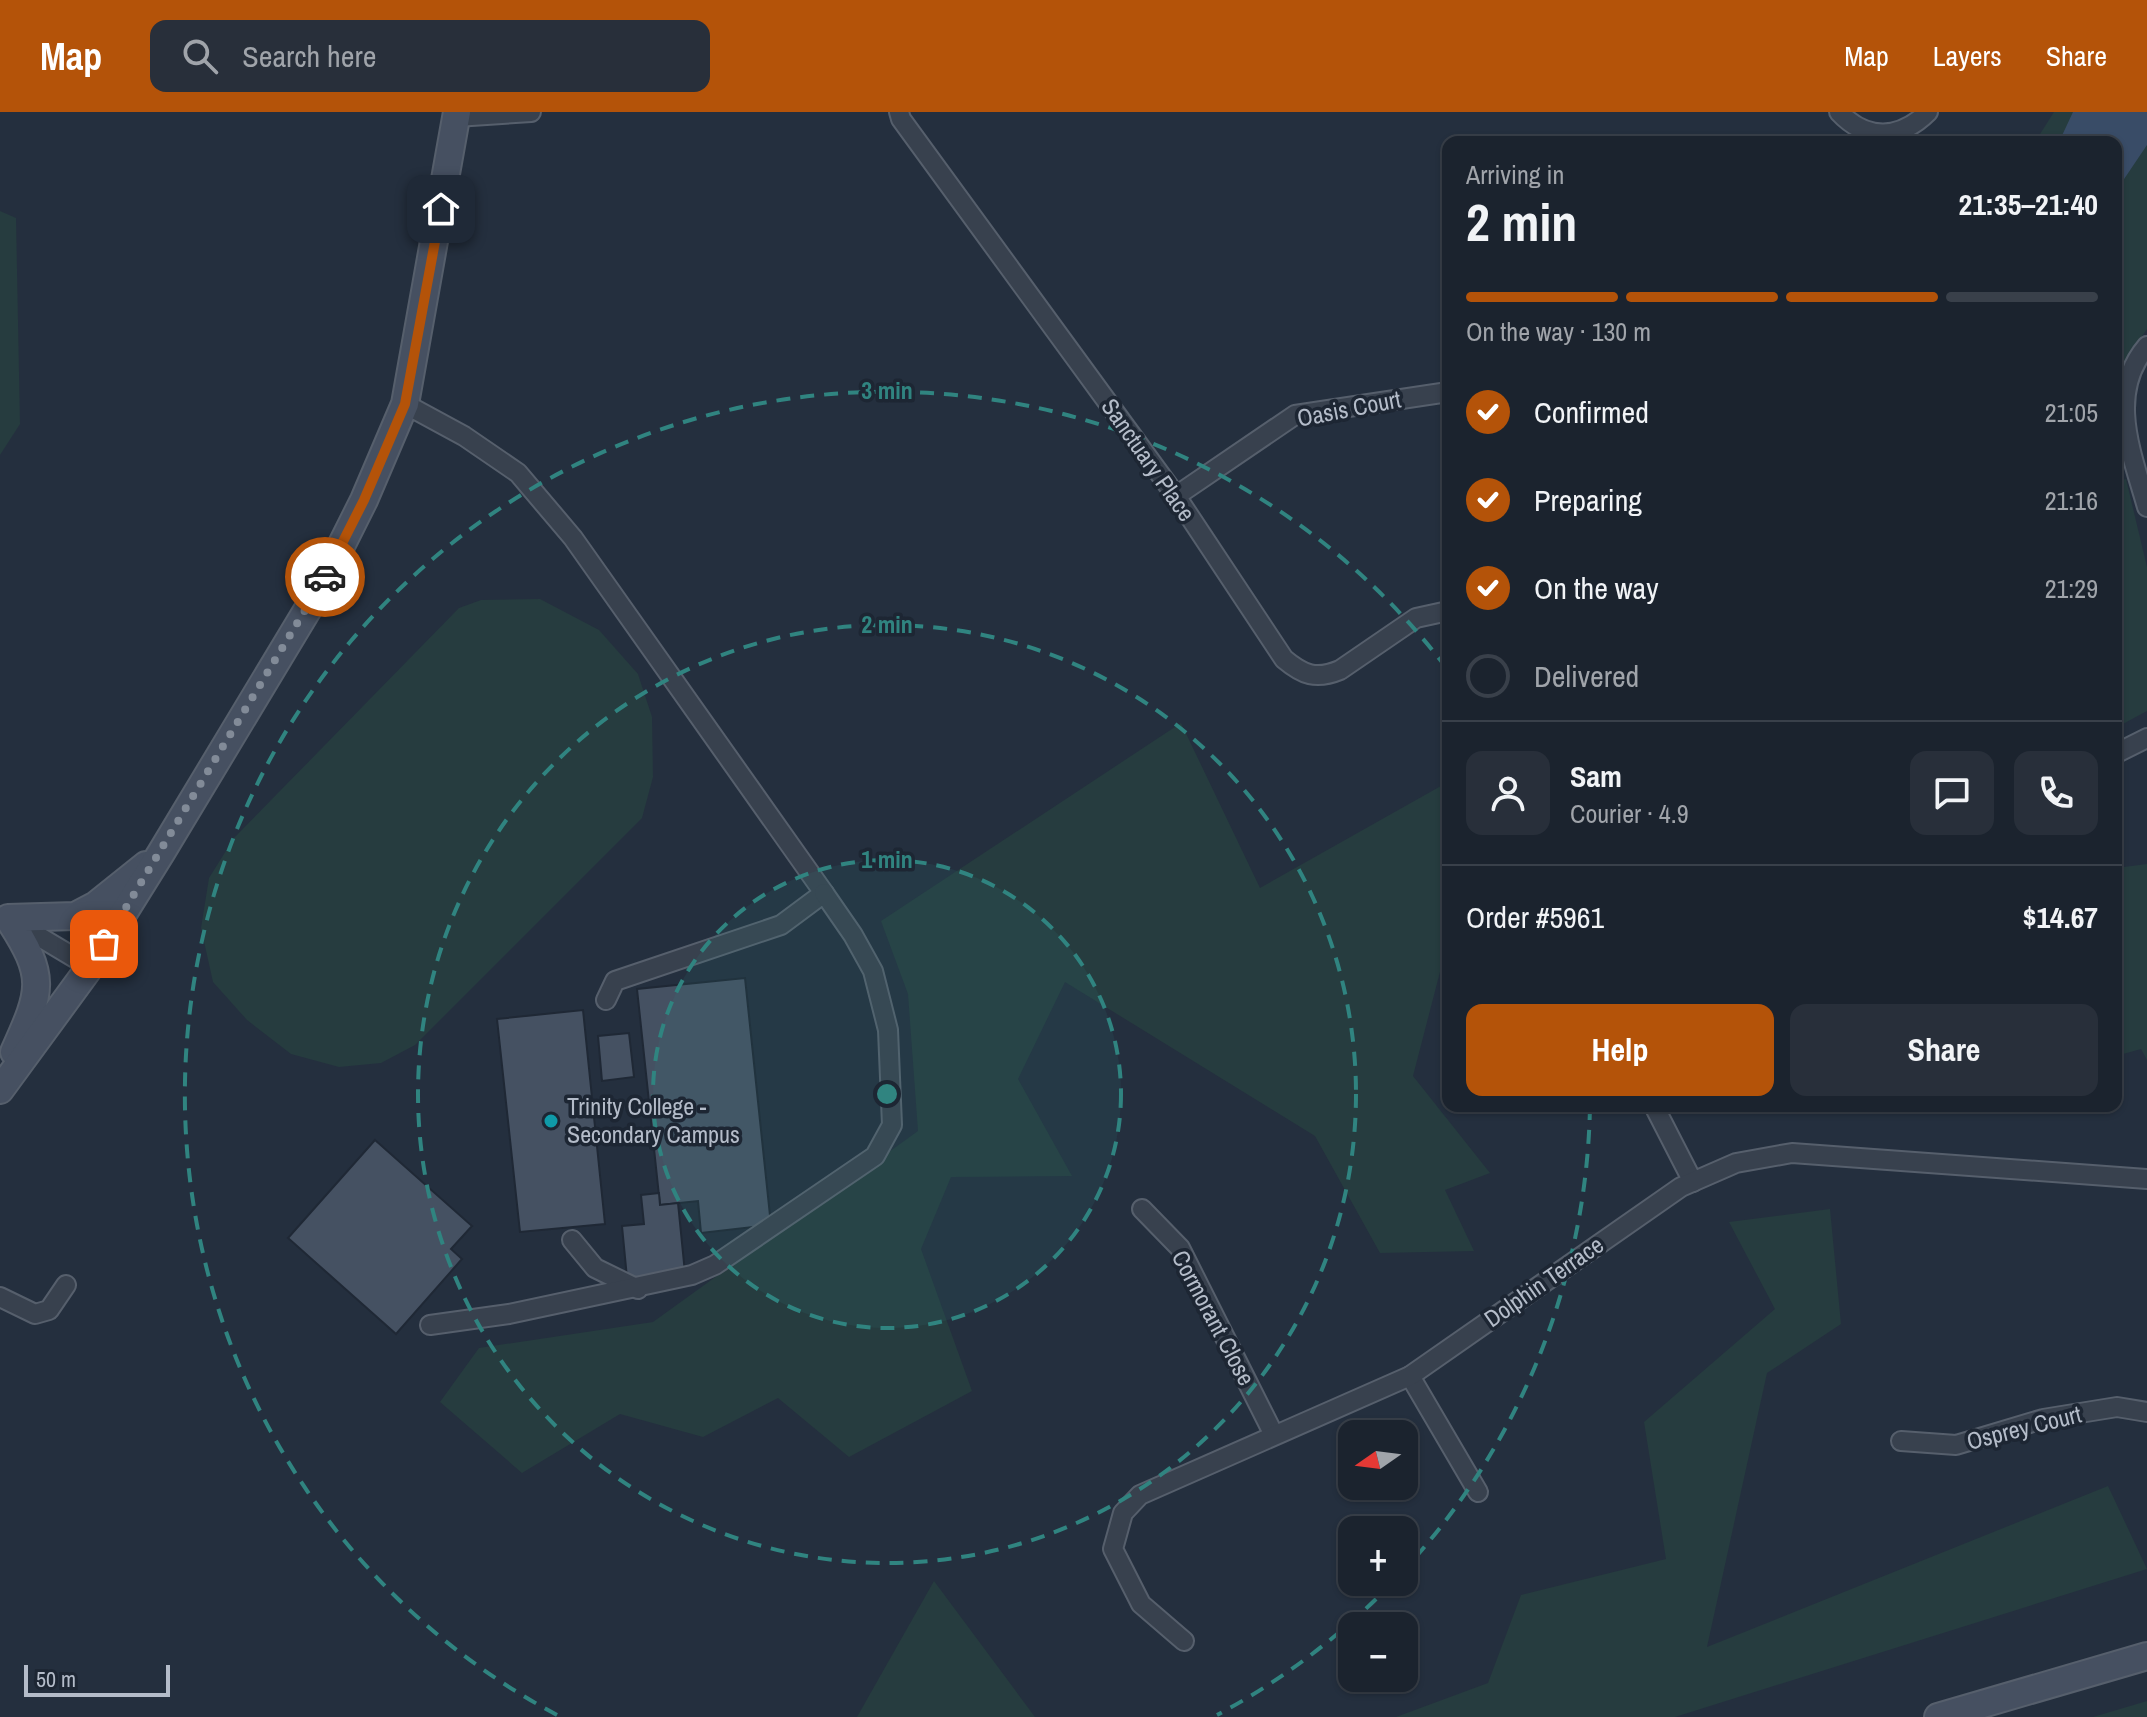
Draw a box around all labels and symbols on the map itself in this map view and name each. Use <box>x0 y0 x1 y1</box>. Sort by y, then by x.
pin <box>407 175 475 243</box>
text: 3 min <box>861 374 913 406</box>
street label: Oasis Court <box>1294 382 1404 434</box>
street label: Sanctuary Place <box>1095 392 1203 527</box>
courier <box>285 537 365 617</box>
text: 2 min <box>861 608 913 640</box>
text: 1 min <box>861 843 913 875</box>
pin <box>70 910 138 978</box>
centre of rings <box>873 1080 901 1108</box>
place label: Trinity College - Secondary Campus <box>567 1090 740 1150</box>
marker: Trinity College - Secondary Campus <box>542 1112 560 1130</box>
street label: Dolphin Terrace <box>1477 1228 1609 1334</box>
street label: Cormorant Close <box>1165 1244 1263 1391</box>
street label: Osprey Court <box>1963 1397 2085 1457</box>
north arrow <box>1338 1420 1418 1500</box>
scale bar <box>24 1661 170 1697</box>

